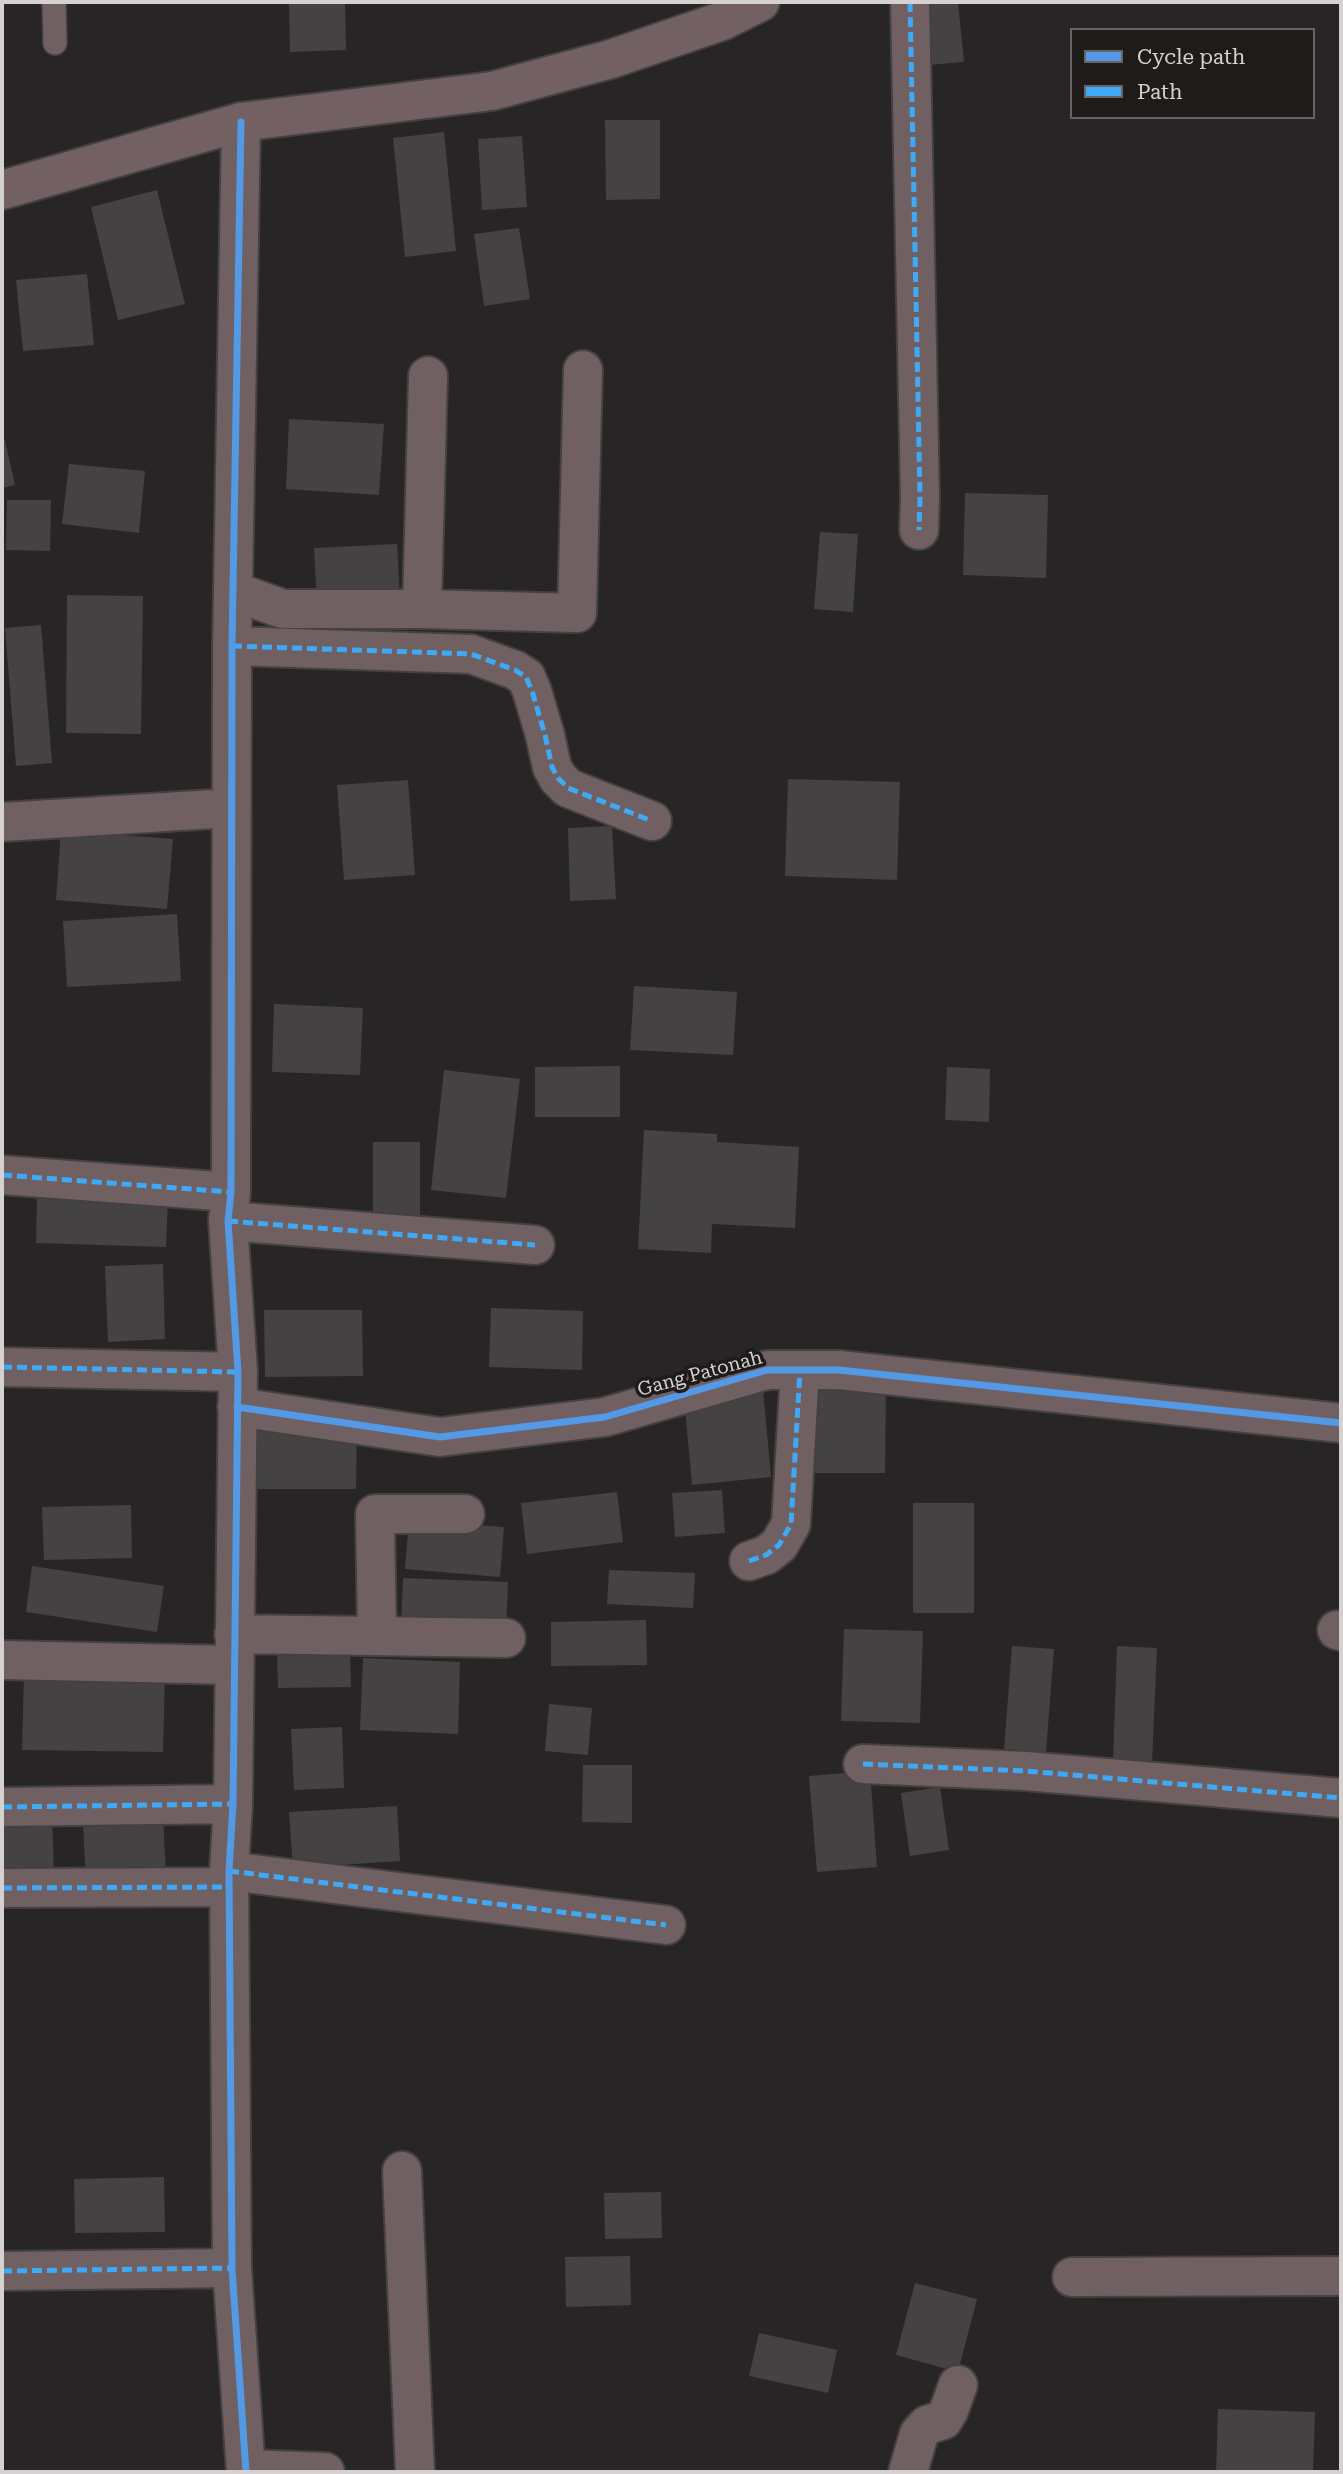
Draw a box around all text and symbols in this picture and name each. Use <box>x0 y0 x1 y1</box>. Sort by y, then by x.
legend <box>1070 28 1315 119</box>
text: Cycle path <box>1137 45 1245 69</box>
text: Path <box>1137 80 1183 104</box>
street label: Gang Patonah <box>635 1346 765 1402</box>

